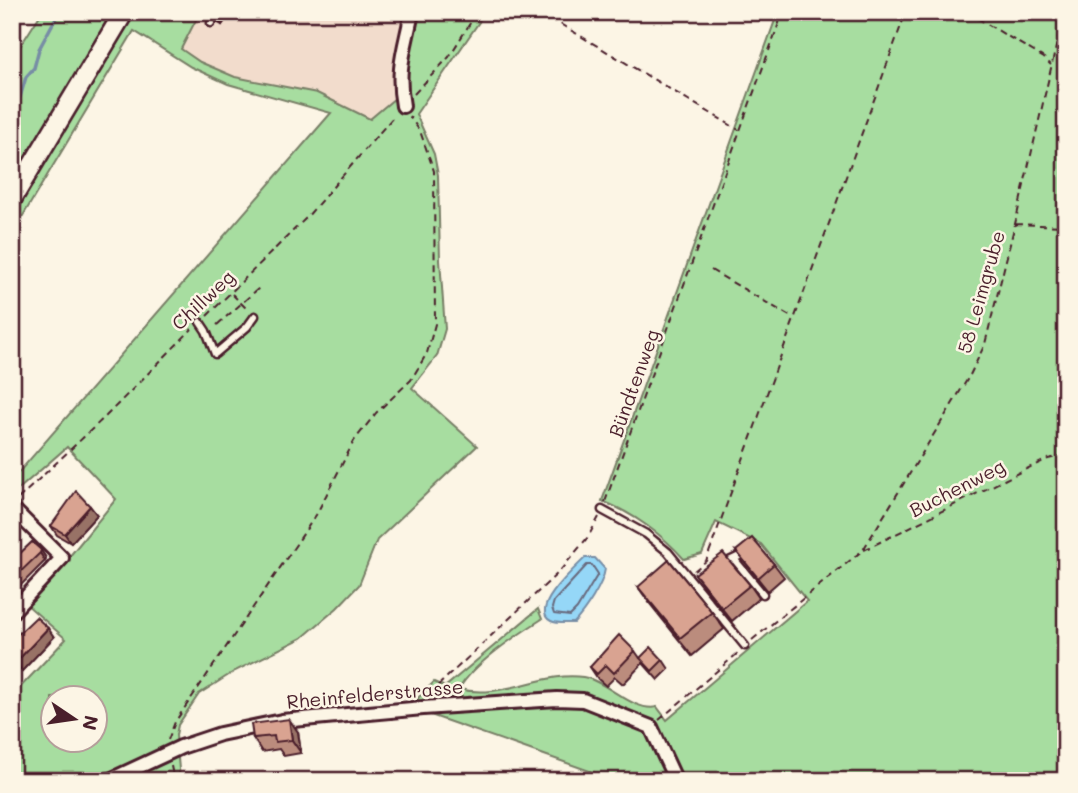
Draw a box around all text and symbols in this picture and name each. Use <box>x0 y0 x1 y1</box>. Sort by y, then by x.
street label: 58 Leimgrube <box>951 228 1010 356</box>
street label: Chillweg <box>166 264 239 335</box>
street label: Bündtenweg <box>602 325 665 440</box>
street label: Buchenweg <box>905 453 1009 522</box>
street label: Rheinfelderstrasse <box>285 673 464 714</box>
north arrow <box>38 684 108 754</box>
text: N <box>77 713 105 733</box>

